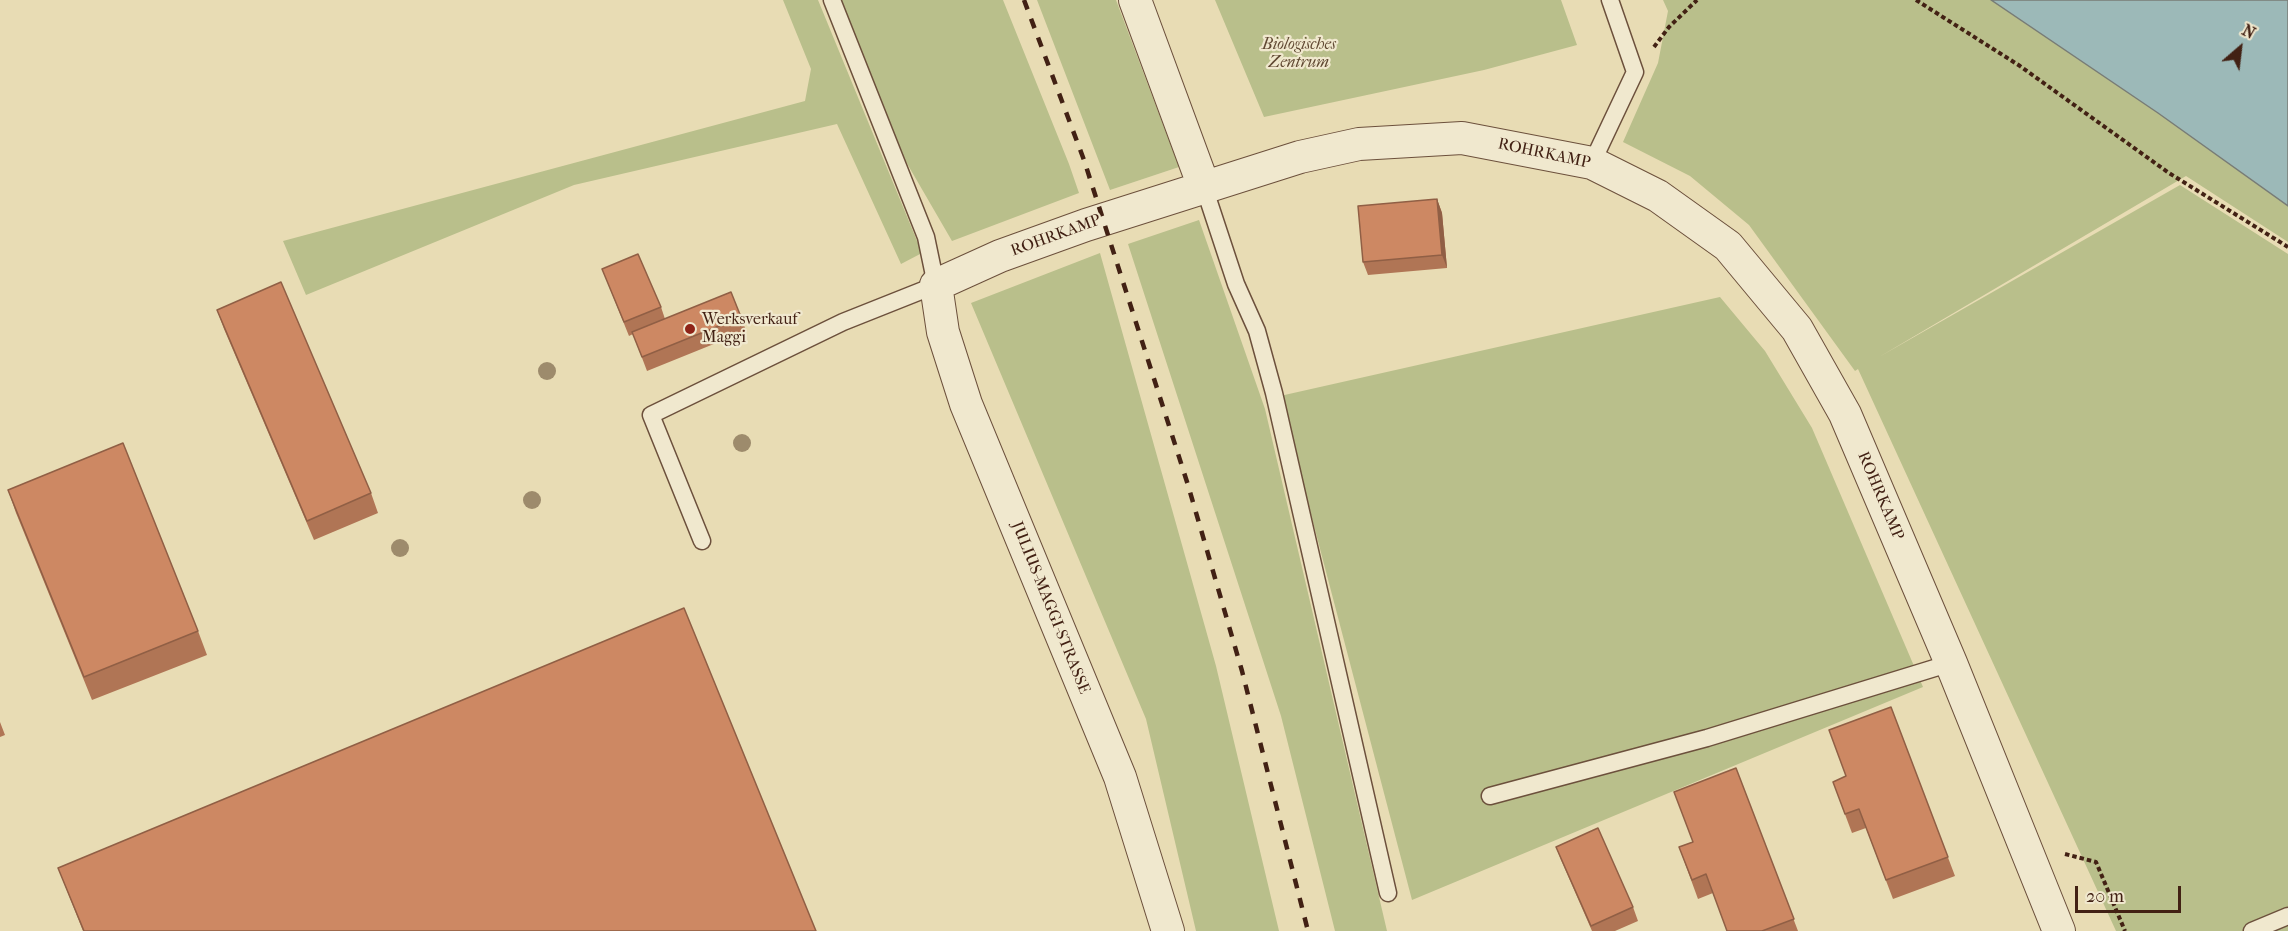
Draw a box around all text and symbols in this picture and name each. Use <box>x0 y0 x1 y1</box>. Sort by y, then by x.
north arrow <box>2210 18 2270 78</box>
text: N <box>2239 20 2258 43</box>
park label: Biologisches Zentrum <box>1262 35 1336 73</box>
street label: ROHRKAMP <box>1496 135 1592 173</box>
street label: ROHRKAMP <box>1008 211 1104 261</box>
place label: Werksverkauf Maggi <box>702 310 797 348</box>
marker: Werksverkauf Maggi <box>683 322 697 336</box>
street label: ROHRKAMP <box>1853 449 1907 543</box>
street label: JULIUS-MAGGI-STRASSE <box>1007 519 1093 697</box>
scale bar <box>2078 874 2184 912</box>
text: 20 m <box>2086 886 2124 907</box>

